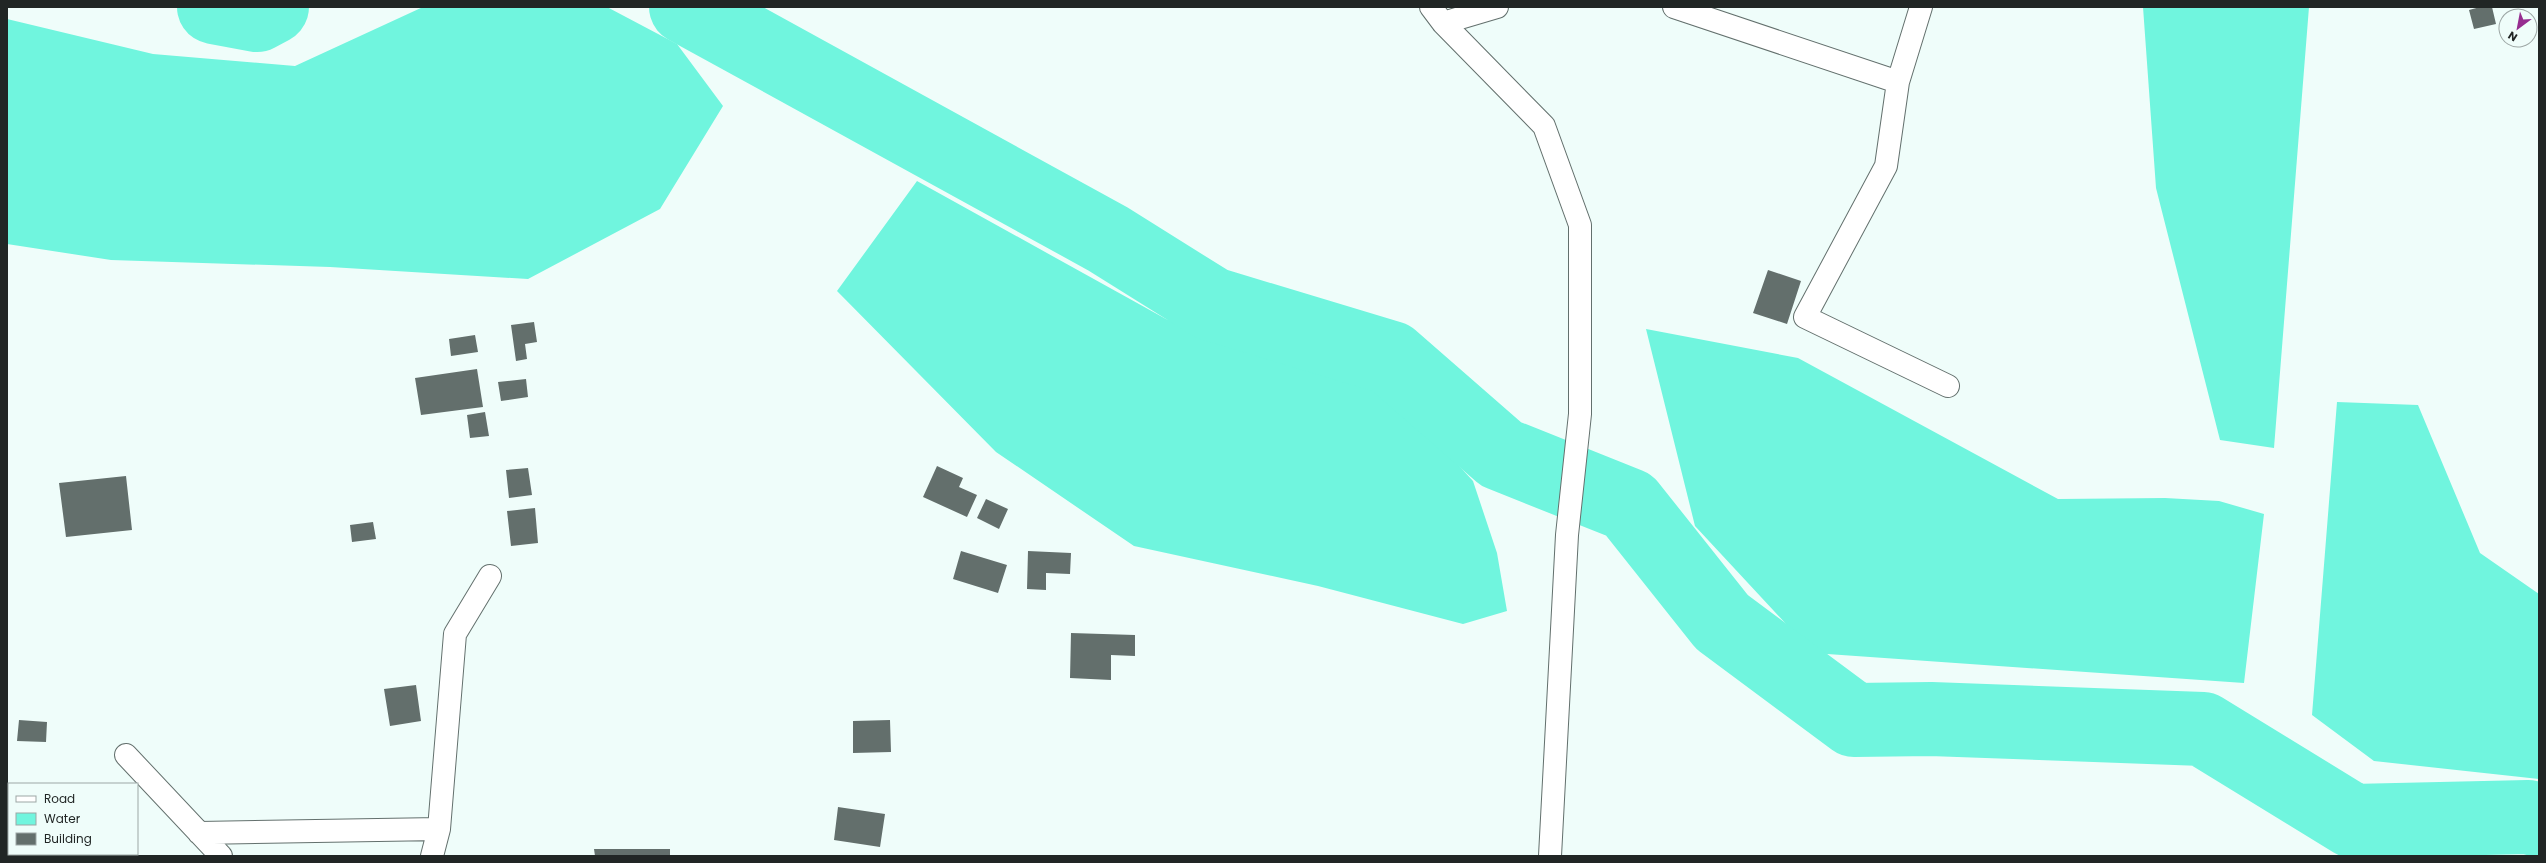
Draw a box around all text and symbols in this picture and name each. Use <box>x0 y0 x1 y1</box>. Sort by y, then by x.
north arrow <box>2498 8 2538 48</box>
text: N <box>2505 28 2520 45</box>
legend <box>8 783 138 855</box>
text: Road <box>44 790 75 807</box>
text: Water <box>44 810 81 827</box>
text: Building <box>44 830 92 847</box>

